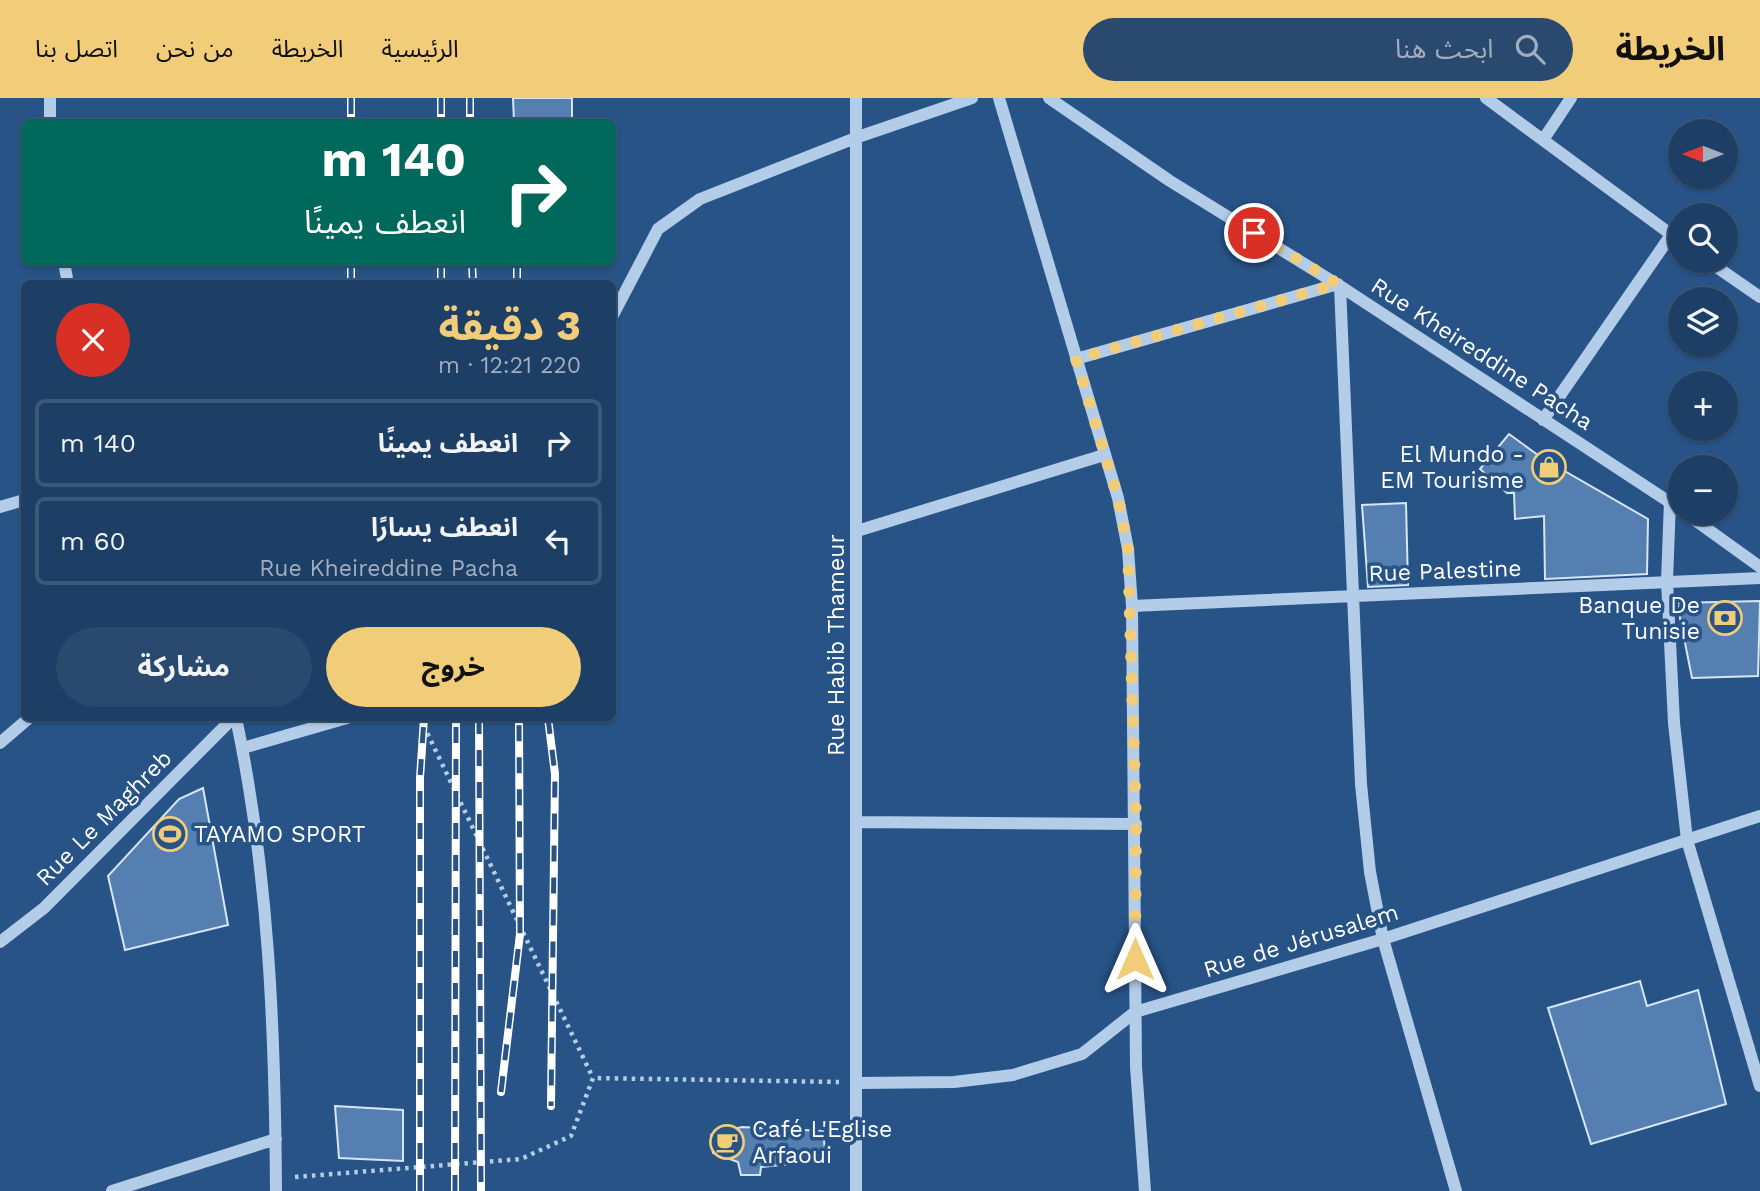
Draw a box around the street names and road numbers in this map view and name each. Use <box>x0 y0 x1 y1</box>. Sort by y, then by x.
street label: Rue Kheireddine Pacha <box>1366 272 1598 436</box>
street label: Rue Habib Thameur <box>823 534 850 756</box>
street label: Rue Palestine <box>1368 555 1522 587</box>
street label: Rue Le Maghreb <box>31 745 177 891</box>
street label: Rue de Jérusalem <box>1200 899 1402 983</box>

